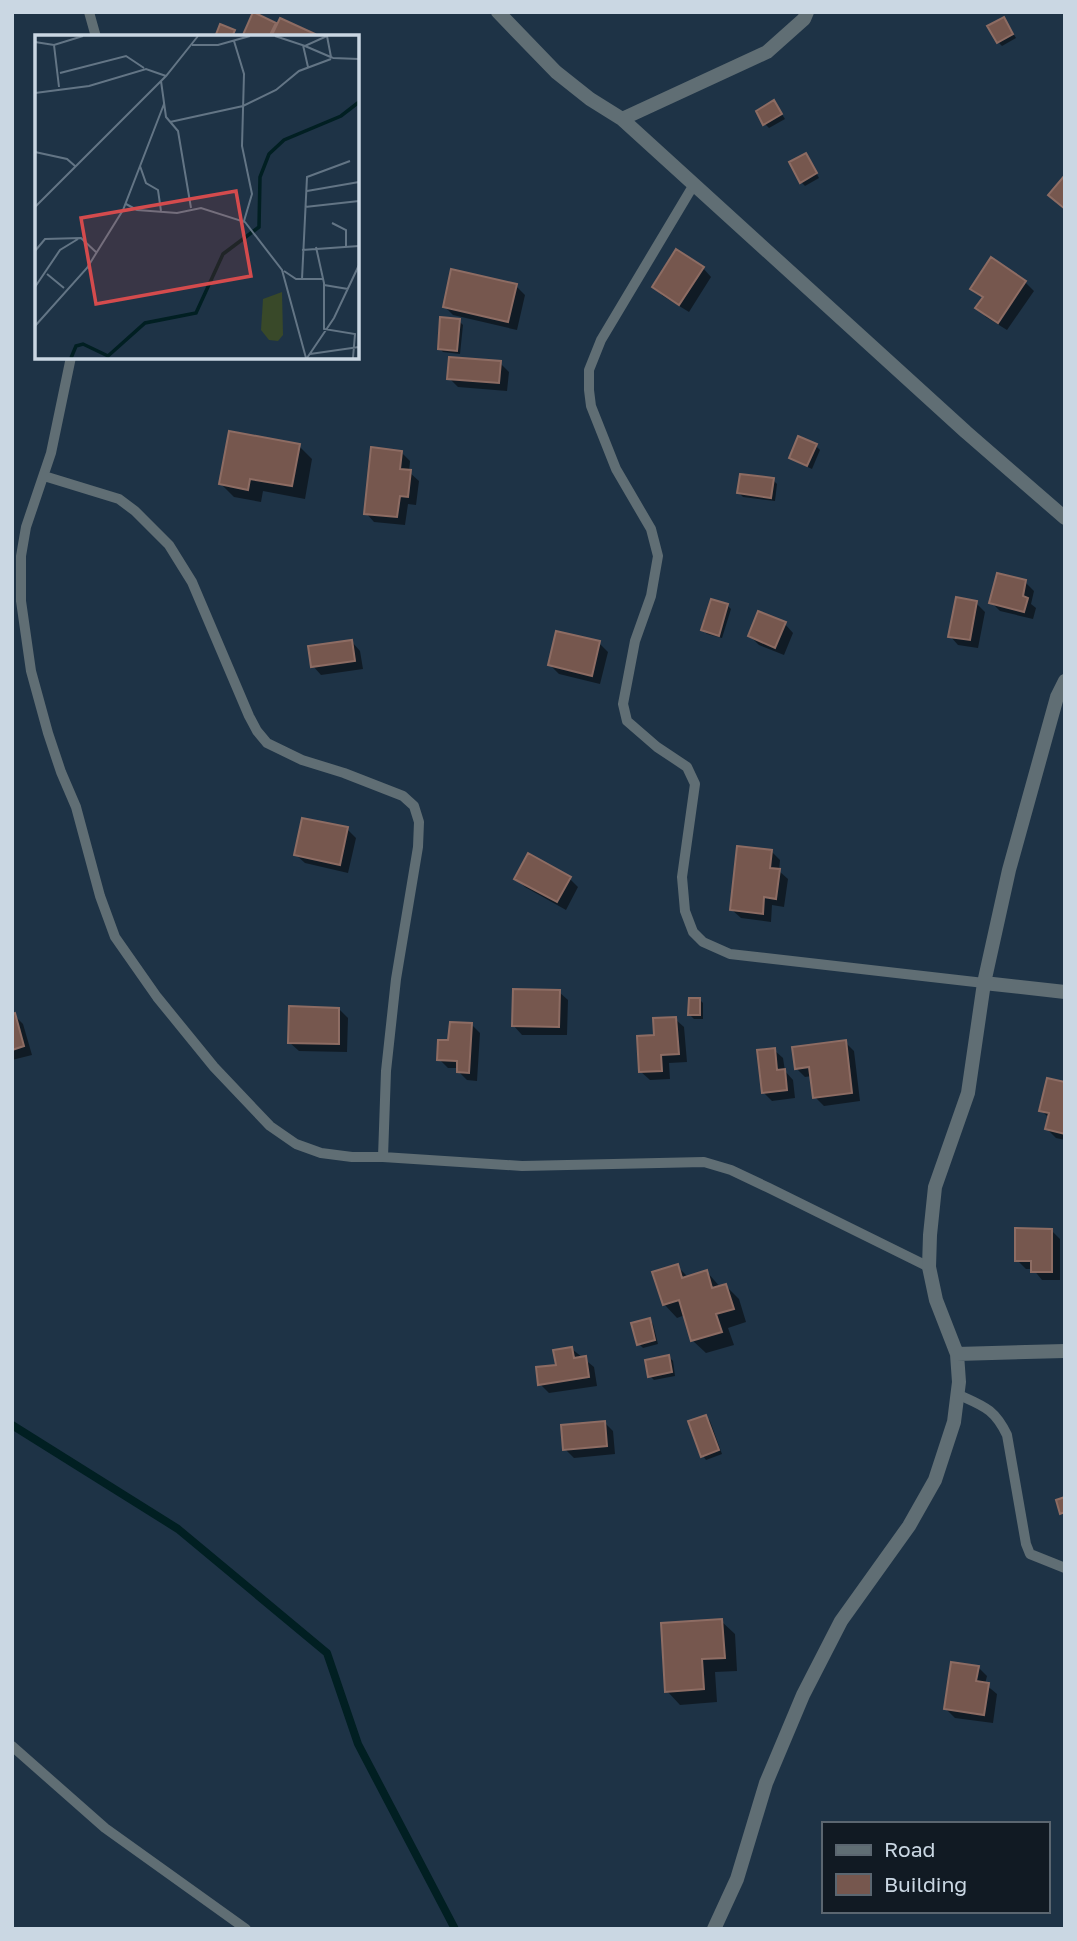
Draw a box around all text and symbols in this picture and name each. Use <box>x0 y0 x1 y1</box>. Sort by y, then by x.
inset map <box>35 35 359 359</box>
legend <box>822 1822 1049 1913</box>
text: Road <box>884 1836 935 1862</box>
text: Building <box>884 1871 967 1897</box>

